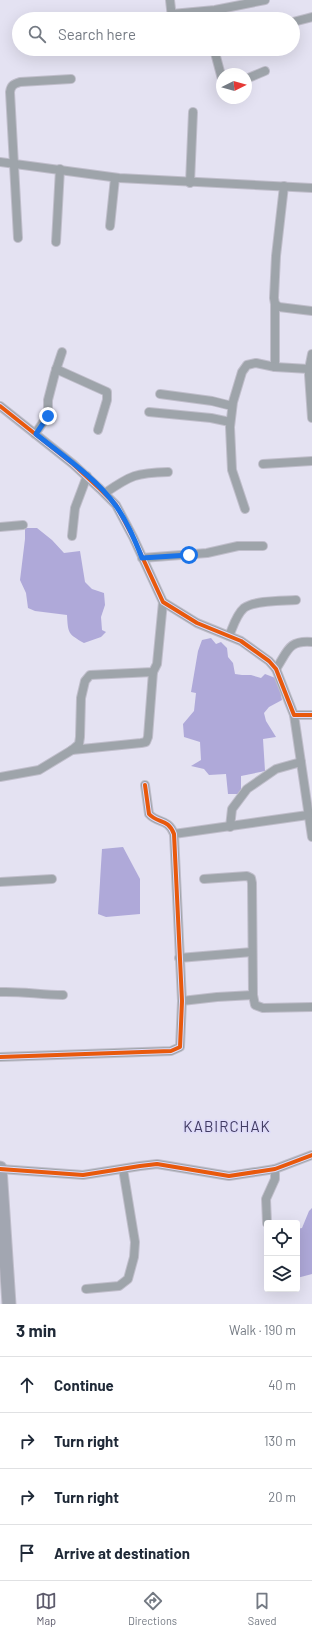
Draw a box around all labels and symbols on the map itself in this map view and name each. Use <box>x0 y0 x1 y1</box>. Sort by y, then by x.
north arrow <box>216 68 252 104</box>
route end <box>39 407 57 425</box>
route start <box>180 546 198 564</box>
district label: KABIRCHAK <box>183 1117 271 1135</box>

